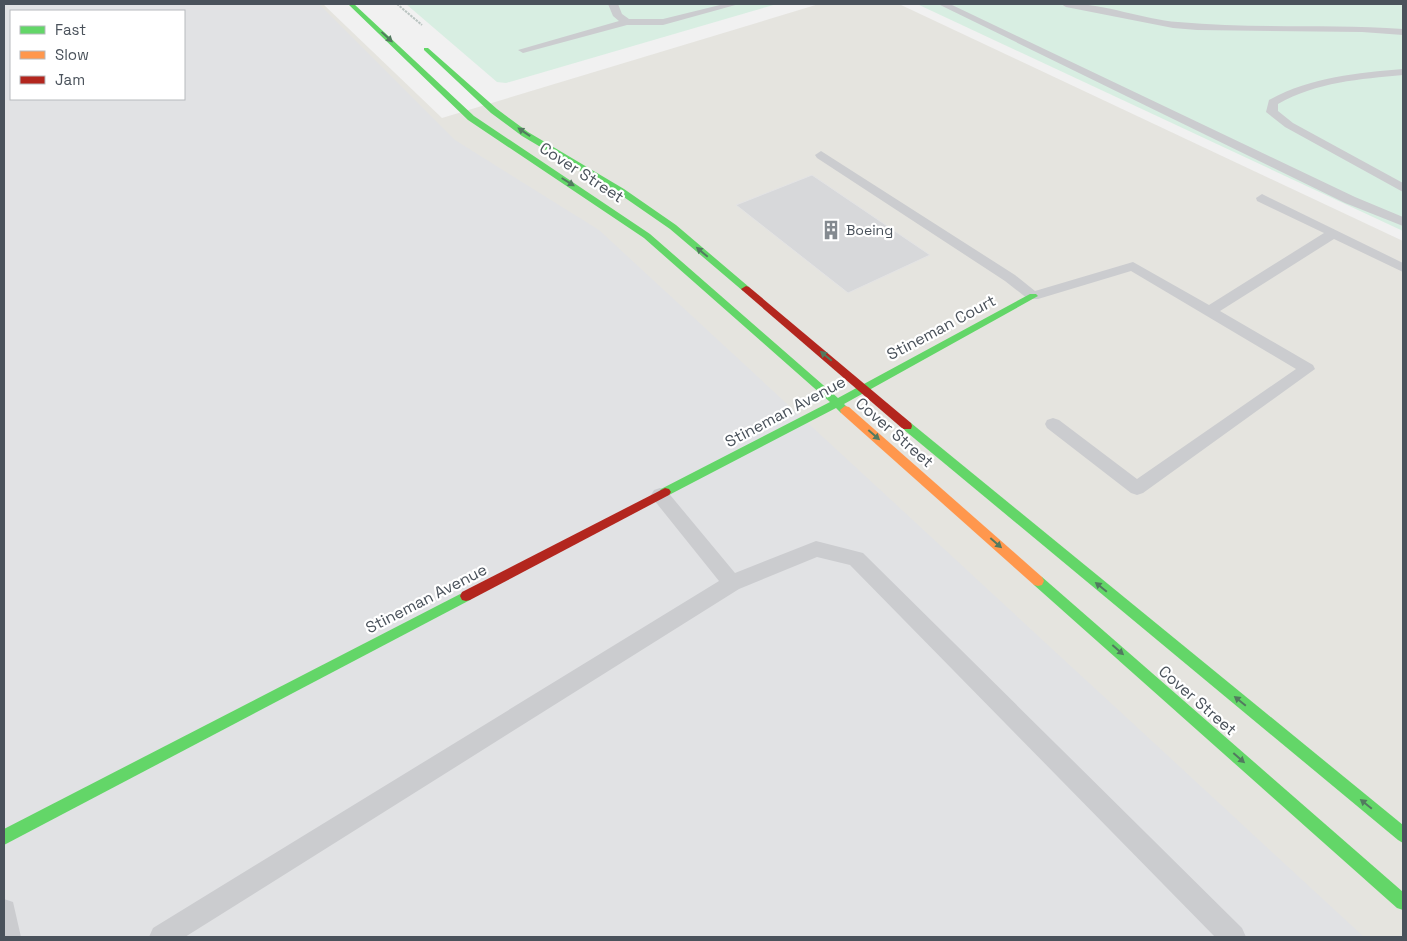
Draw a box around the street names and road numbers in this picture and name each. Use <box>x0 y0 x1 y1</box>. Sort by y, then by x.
street label: Cover Street <box>535 137 628 208</box>
street label: Stineman Court <box>883 290 999 365</box>
street label: Stineman Avenue <box>721 371 849 452</box>
street label: Cover Street <box>851 393 938 472</box>
street label: Stineman Avenue <box>362 559 490 638</box>
street label: Cover Street <box>1154 661 1241 740</box>

